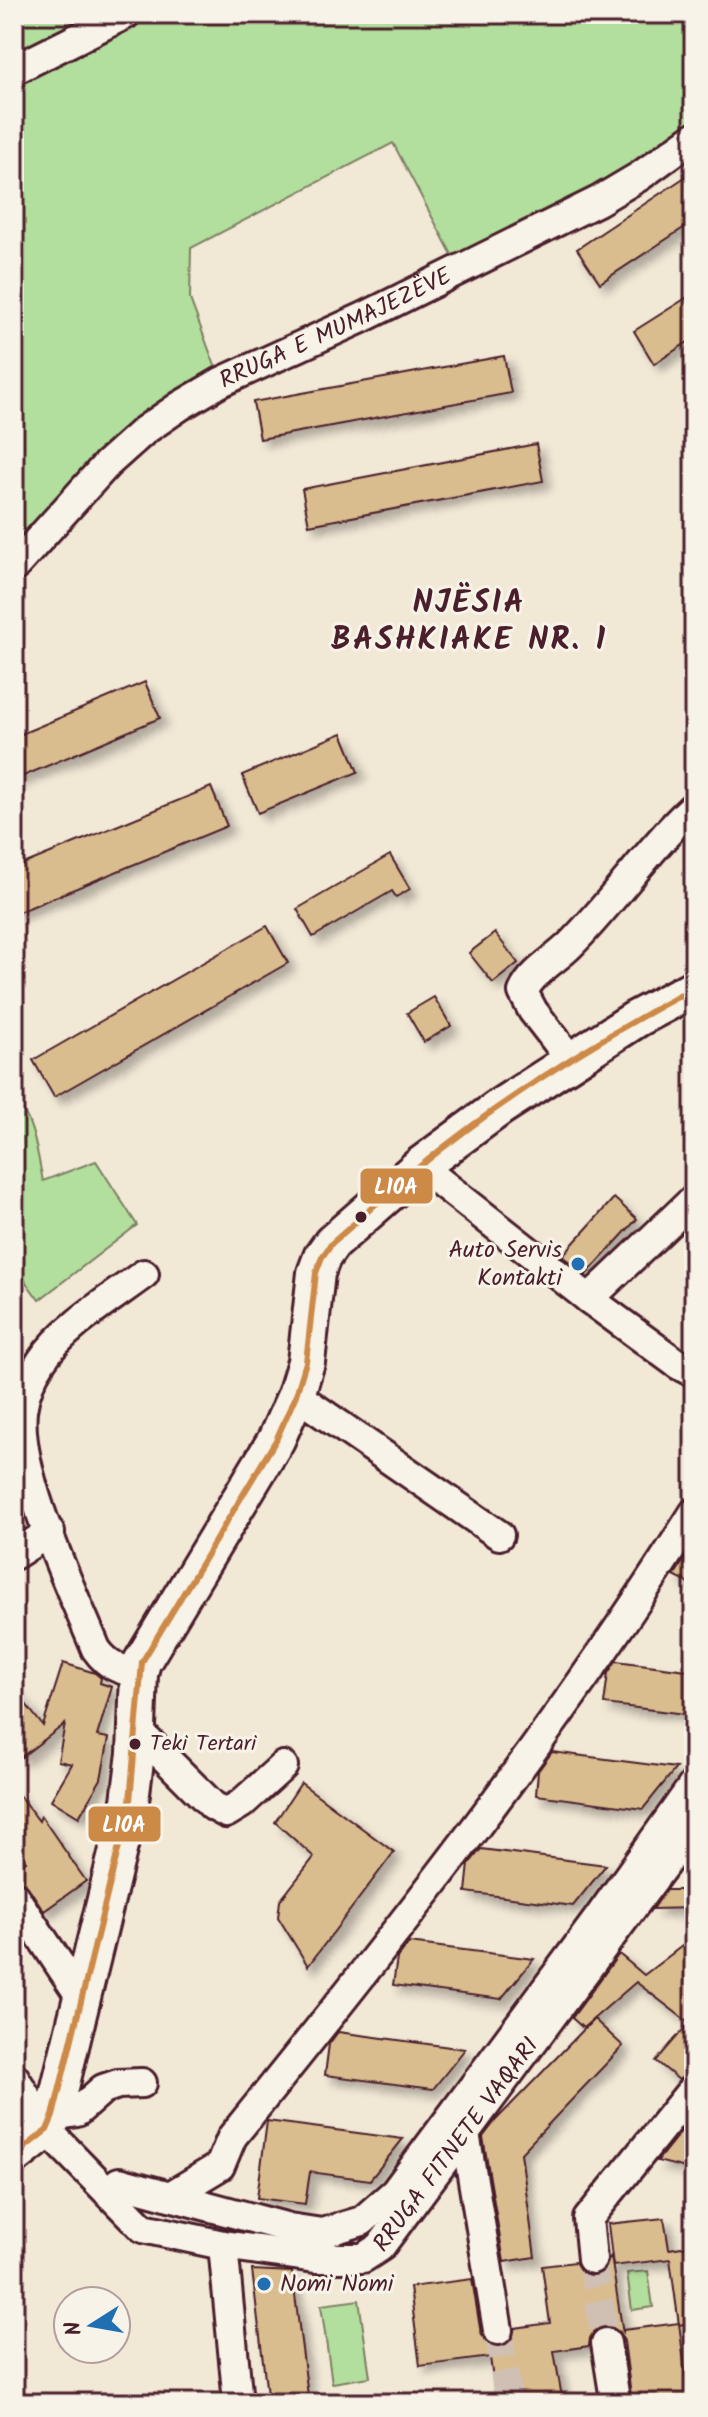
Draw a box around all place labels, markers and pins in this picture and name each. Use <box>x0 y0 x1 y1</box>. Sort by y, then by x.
unlabelled marker <box>353 1209 369 1225</box>
place label: Auto Servis Kontakti <box>449 1231 563 1298</box>
marker: Auto Servis Kontakti <box>569 1255 587 1273</box>
place label: Teki Tertari <box>150 1727 257 1762</box>
marker: Teki Tertari <box>127 1736 143 1752</box>
place label: Nomi Nomi <box>280 2265 395 2304</box>
marker: Nomi Nomi <box>255 2275 273 2293</box>

